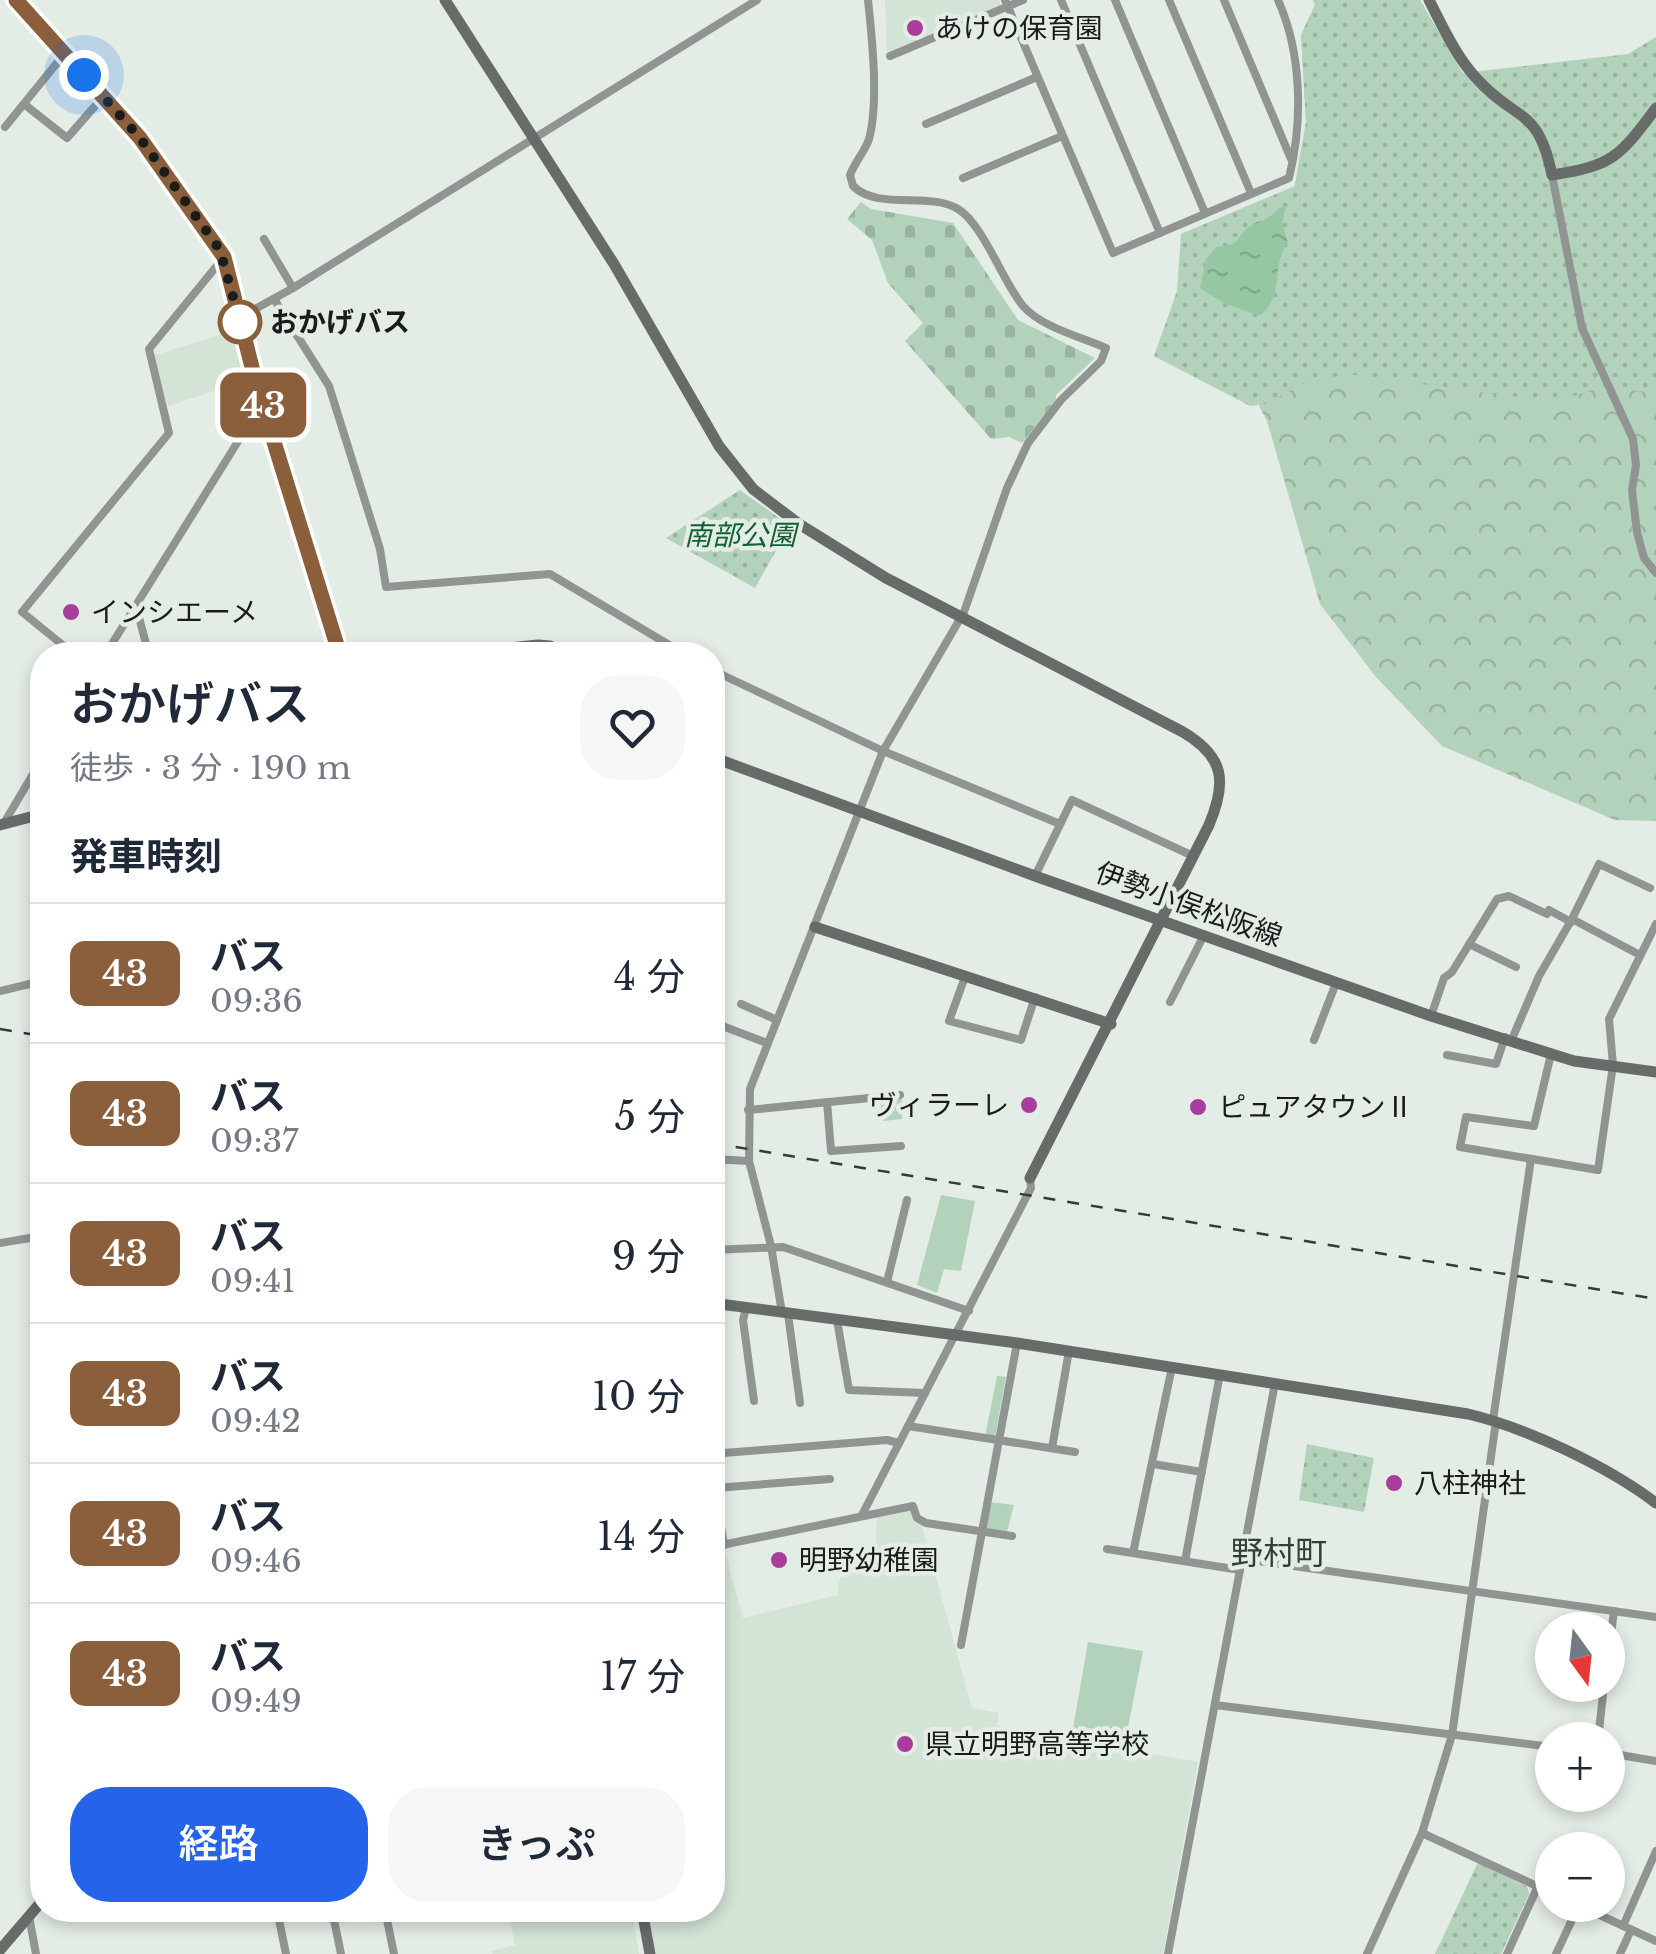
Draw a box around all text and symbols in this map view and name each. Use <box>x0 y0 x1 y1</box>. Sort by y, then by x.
place label: あけの保育園 <box>935 11 1103 46</box>
marker: あけの保育園 <box>904 17 926 39</box>
your location <box>59 50 109 100</box>
marker: おかげバス <box>219 301 261 343</box>
place label: おかげバス <box>270 305 410 340</box>
line badge: 43 <box>218 372 308 438</box>
text: 43 <box>240 384 286 427</box>
park label: 南部公園 <box>684 518 800 553</box>
place label: インシエーメ <box>91 595 258 630</box>
marker: インシエーメ <box>60 601 82 623</box>
text: おかげバス <box>70 674 310 734</box>
button: heart <box>580 675 685 780</box>
text: 徒歩 · 3 分 · 190 m <box>70 748 351 788</box>
text: 発車時刻 <box>70 833 222 880</box>
street label: 伊勢小俣松阪線 <box>1091 855 1287 954</box>
text: バス <box>210 933 286 980</box>
text: 43 <box>102 952 148 995</box>
text: 4 分 <box>614 953 685 1000</box>
text: 09:36 <box>210 981 303 1021</box>
text: バス <box>210 1073 286 1120</box>
place label: ヴィラーレ <box>869 1088 1009 1123</box>
place label: ピュアタウンⅡ <box>1218 1090 1413 1125</box>
text: 43 <box>102 1092 148 1135</box>
text: 5 分 <box>615 1093 685 1140</box>
marker: ヴィラーレ <box>1018 1094 1040 1116</box>
marker: ピュアタウンⅡ <box>1187 1096 1209 1118</box>
text: 09:37 <box>210 1121 298 1161</box>
text: バス <box>210 1213 286 1260</box>
text: 43 <box>102 1232 148 1275</box>
text: 9 分 <box>612 1233 685 1280</box>
text: 09:41 <box>210 1261 296 1301</box>
text: バス <box>210 1353 286 1400</box>
text: 43 <box>102 1372 148 1415</box>
text: 10 分 <box>592 1373 685 1420</box>
text: 09:42 <box>210 1401 301 1441</box>
place label: 八柱神社 <box>1414 1466 1526 1501</box>
marker: 八柱神社 <box>1383 1472 1405 1494</box>
text: バス <box>210 1493 286 1540</box>
text: 43 <box>102 1512 148 1555</box>
text: 14 分 <box>597 1513 685 1560</box>
district label: 野村町 <box>1231 1533 1327 1573</box>
text: 09:46 <box>210 1541 302 1581</box>
place label: 明野幼稚園 <box>799 1543 939 1578</box>
marker: 明野幼稚園 <box>768 1549 790 1571</box>
north arrow <box>1535 1612 1625 1702</box>
map controls <box>1535 1612 1625 1922</box>
text: バス <box>210 1633 286 1680</box>
text: 43 <box>102 1652 148 1695</box>
text: 17 分 <box>600 1653 685 1700</box>
text: 09:49 <box>210 1681 302 1721</box>
button: + <box>1535 1722 1625 1812</box>
place label: 県立明野高等学校 <box>925 1727 1149 1762</box>
marker: 県立明野高等学校 <box>894 1733 916 1755</box>
button: 経路 <box>70 1787 368 1902</box>
button: きっぷ <box>388 1787 685 1902</box>
button: − <box>1535 1832 1625 1922</box>

